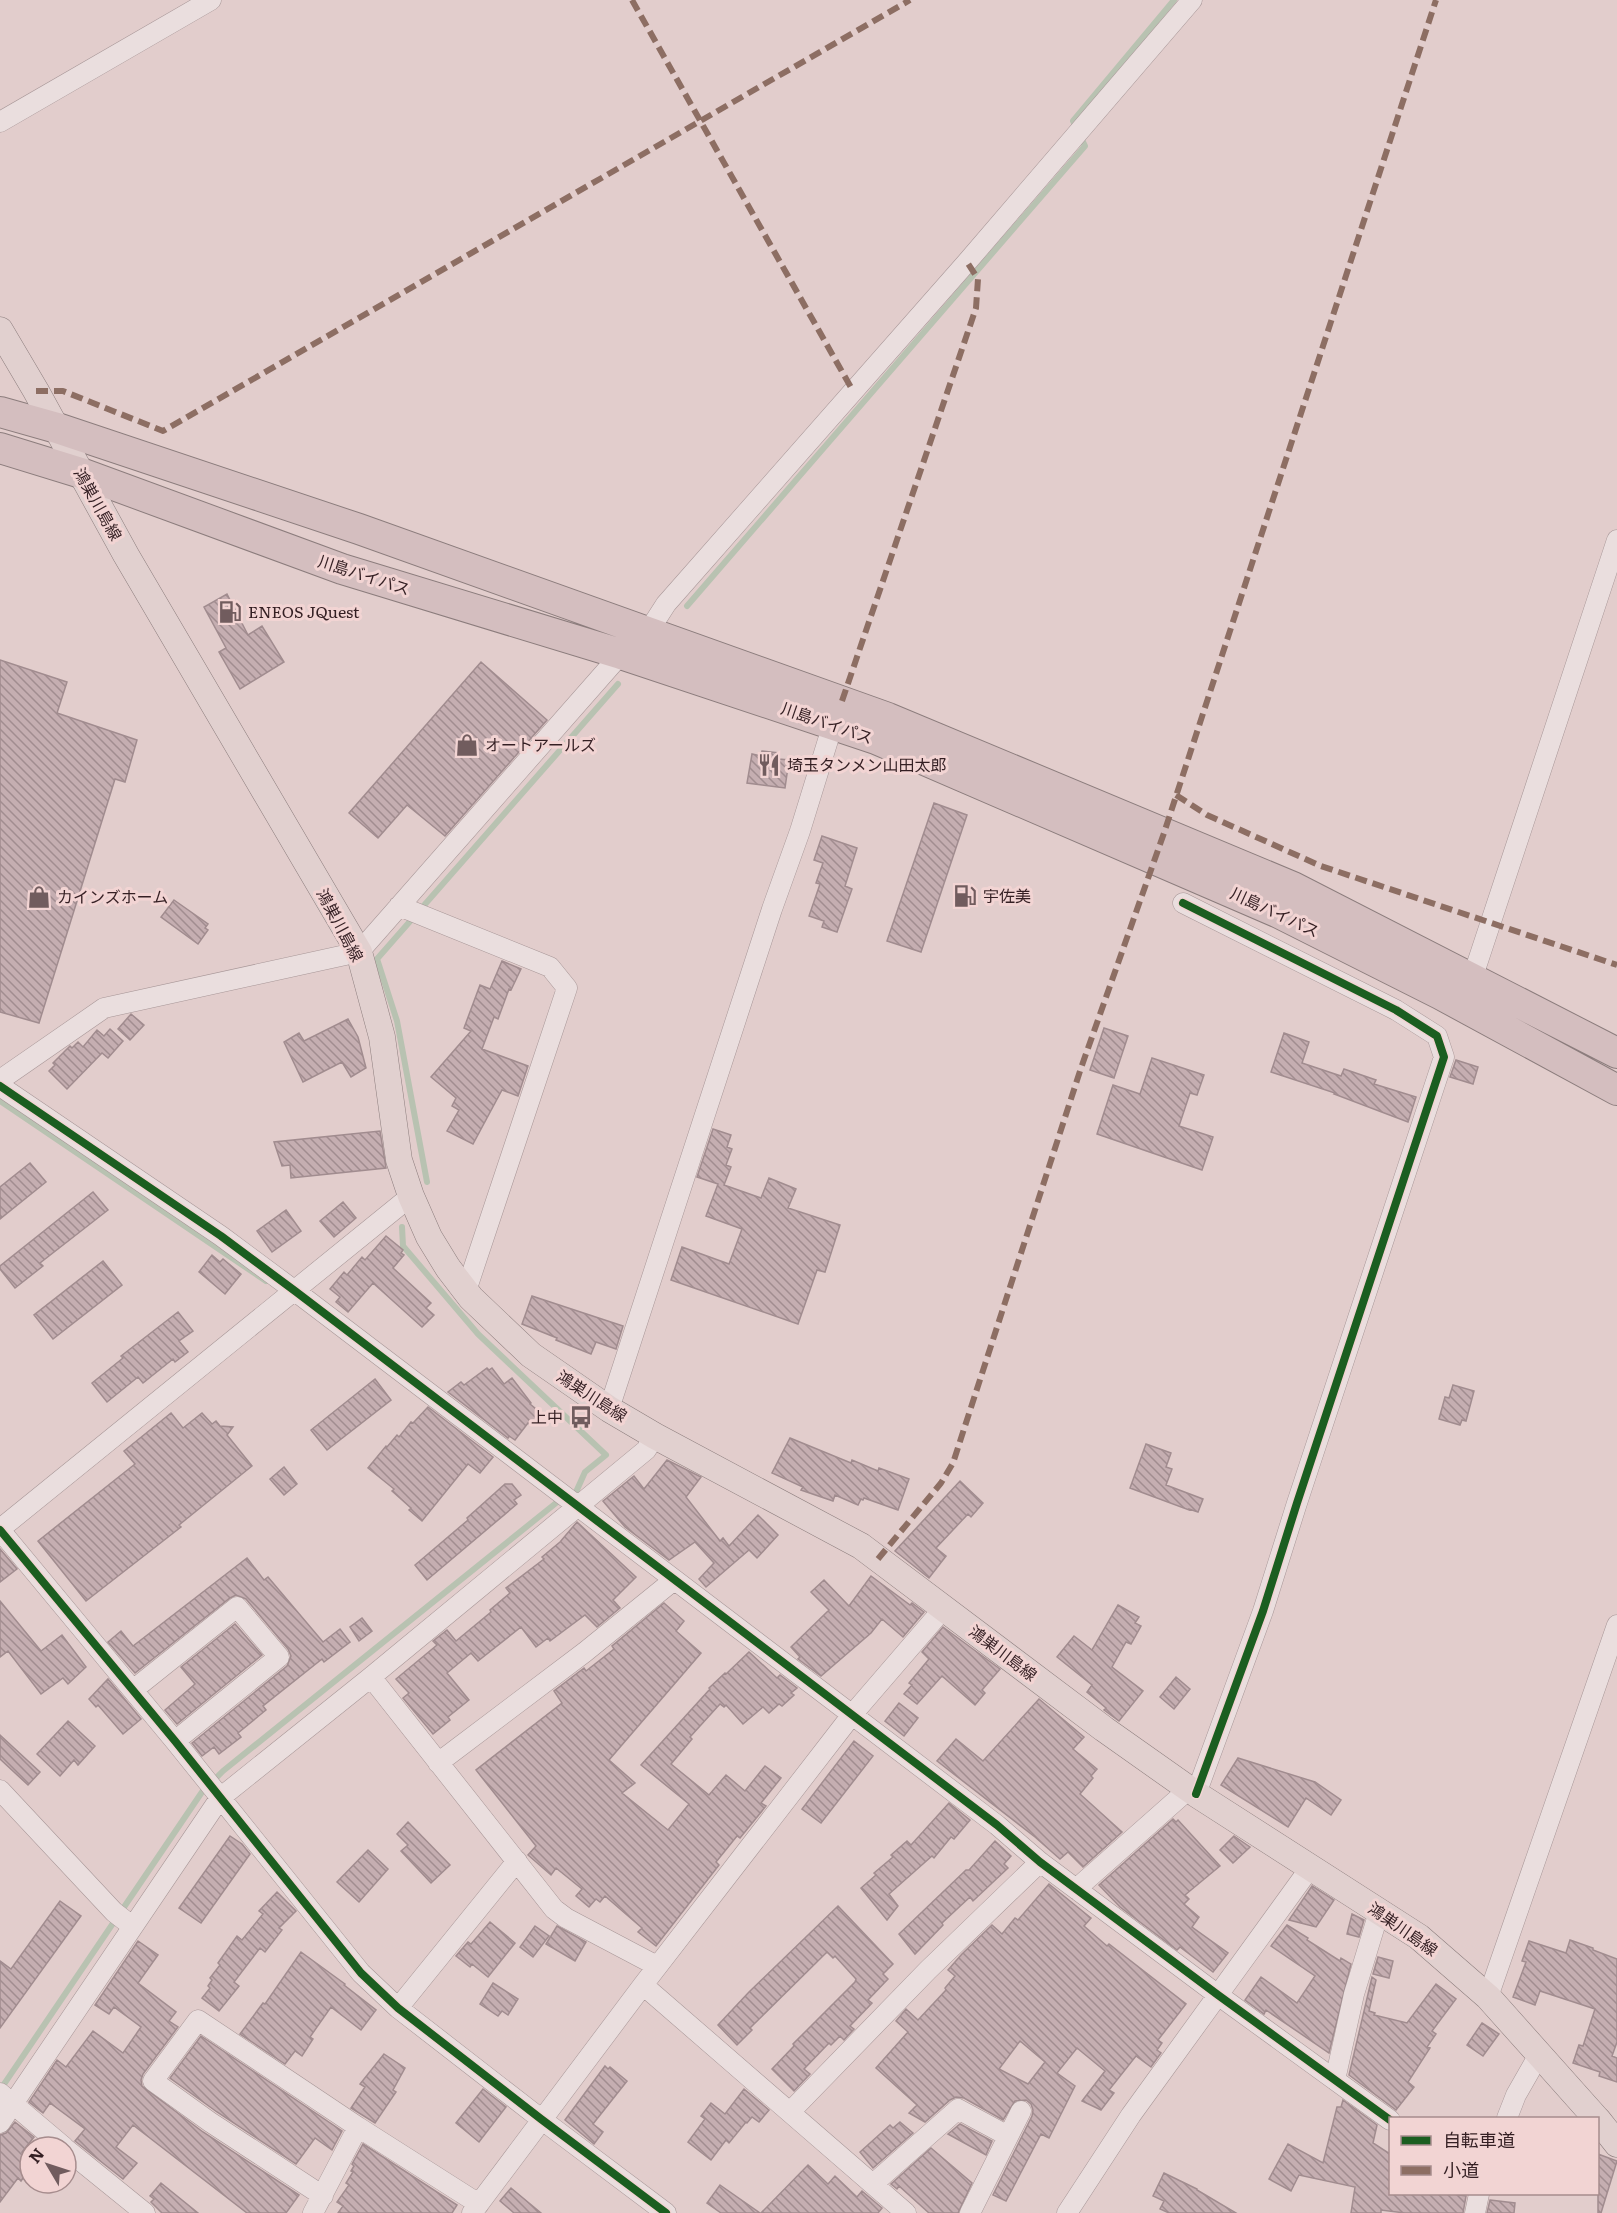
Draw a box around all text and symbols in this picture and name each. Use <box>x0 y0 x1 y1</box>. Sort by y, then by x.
street label: 鴻巣川島線 <box>69 463 129 544</box>
street label: 川島バイパス <box>315 548 414 600</box>
fuel station icon: ENEOS JQuest <box>217 599 243 625</box>
place label: ENEOS JQuest <box>248 599 360 623</box>
street label: 川島バイパス <box>778 695 876 749</box>
shop icon: オートアールズ <box>454 732 480 758</box>
place label: オートアールズ <box>485 732 596 756</box>
restaurant icon: 埼玉タンメン山田太郎 <box>756 752 782 778</box>
place label: 埼玉タンメン山田太郎 <box>787 752 947 776</box>
street label: 川島バイパス <box>1227 880 1324 942</box>
fuel station icon: 宇佐美 <box>952 883 978 909</box>
place label: 宇佐美 <box>983 883 1031 907</box>
shop icon: カインズホーム <box>26 884 52 910</box>
place label: カインズホーム <box>57 884 168 908</box>
street label: 鴻巣川島線 <box>312 884 370 965</box>
street label: 鴻巣川島線 <box>552 1363 633 1427</box>
place label: 上中 <box>531 1404 563 1428</box>
bus stop icon: 上中 <box>568 1404 594 1430</box>
street label: 鴻巣川島線 <box>964 1619 1043 1686</box>
street label: 鴻巣川島線 <box>1364 1895 1443 1961</box>
legend <box>1389 2117 1599 2195</box>
text: 自転車道 <box>1443 2126 1515 2153</box>
north arrow <box>18 2135 78 2195</box>
text: N <box>22 2142 49 2168</box>
text: 小道 <box>1443 2156 1479 2183</box>

